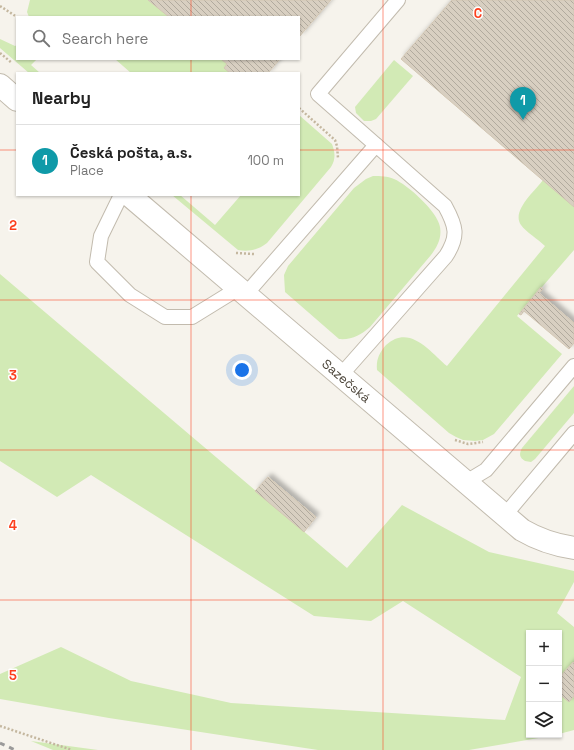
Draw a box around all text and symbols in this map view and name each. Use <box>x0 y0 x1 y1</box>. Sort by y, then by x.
text: C <box>474 5 482 22</box>
search box <box>16 16 300 60</box>
icon: search <box>30 27 52 49</box>
text: Search here <box>62 29 148 48</box>
text: Nearby <box>32 87 91 109</box>
pin: 1 <box>510 87 536 120</box>
text: Česká pošta, a.s. <box>70 143 192 162</box>
text: 1 <box>42 152 48 169</box>
text: 100 m <box>247 152 284 169</box>
text: Place <box>70 162 104 179</box>
text: 2 <box>9 217 17 234</box>
street label: Sazečská <box>318 355 375 407</box>
your location <box>232 360 252 380</box>
text: 3 <box>9 367 17 384</box>
text: 4 <box>9 517 17 534</box>
map controls <box>526 630 562 738</box>
button: + <box>526 630 562 666</box>
button: − <box>526 666 562 702</box>
text: 5 <box>9 667 17 684</box>
button: layers <box>526 702 562 738</box>

